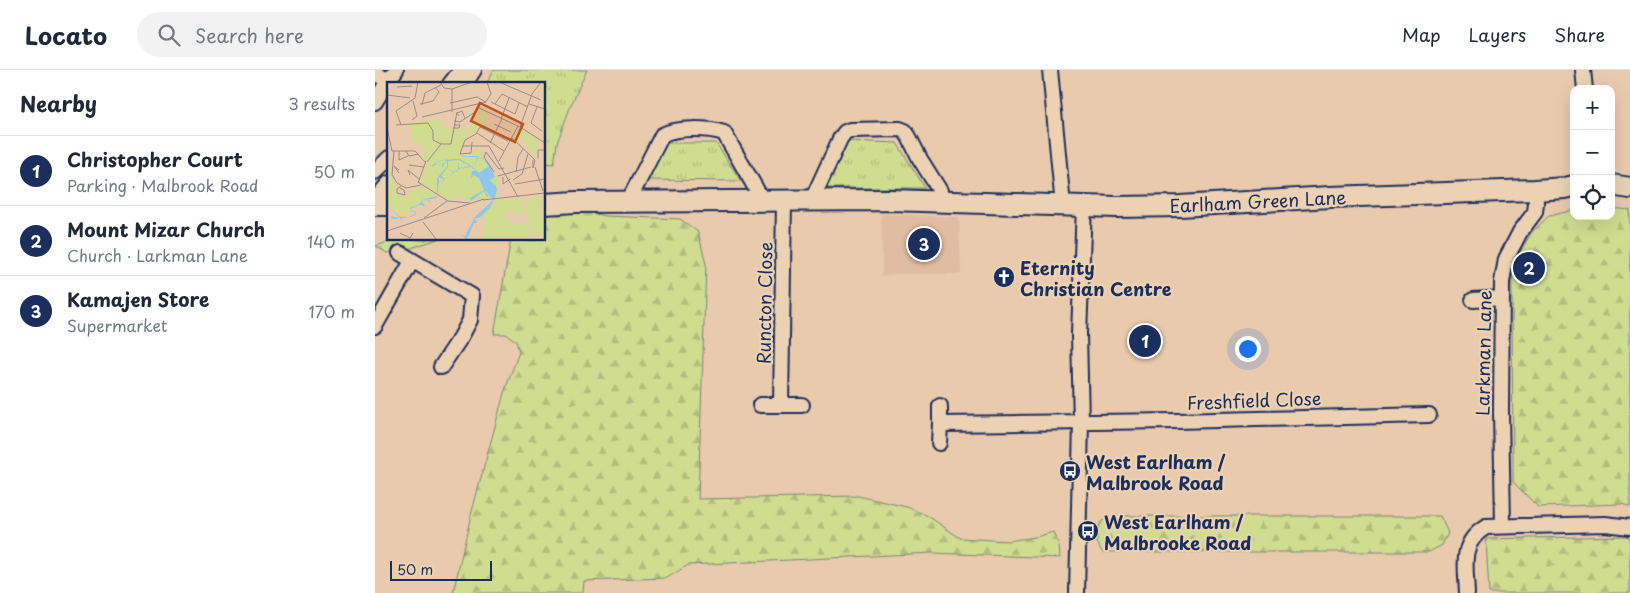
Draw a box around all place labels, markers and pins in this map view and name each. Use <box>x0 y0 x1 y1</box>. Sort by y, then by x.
pin: 3 <box>908 225 940 263</box>
pin: 2 <box>1513 249 1545 287</box>
place label: Eternity Christian Centre <box>1020 254 1172 302</box>
church icon: Eternity Christian Centre <box>992 265 1016 289</box>
pin: 1 <box>1129 322 1161 360</box>
place label: West Earlham / Malbrook Road <box>1086 448 1226 496</box>
bus stop icon: West Earlham / Malbrook Road <box>1058 459 1082 483</box>
place label: West Earlham / Malbrooke Road <box>1104 508 1251 556</box>
bus stop icon: West Earlham / Malbrooke Road <box>1076 519 1100 543</box>

